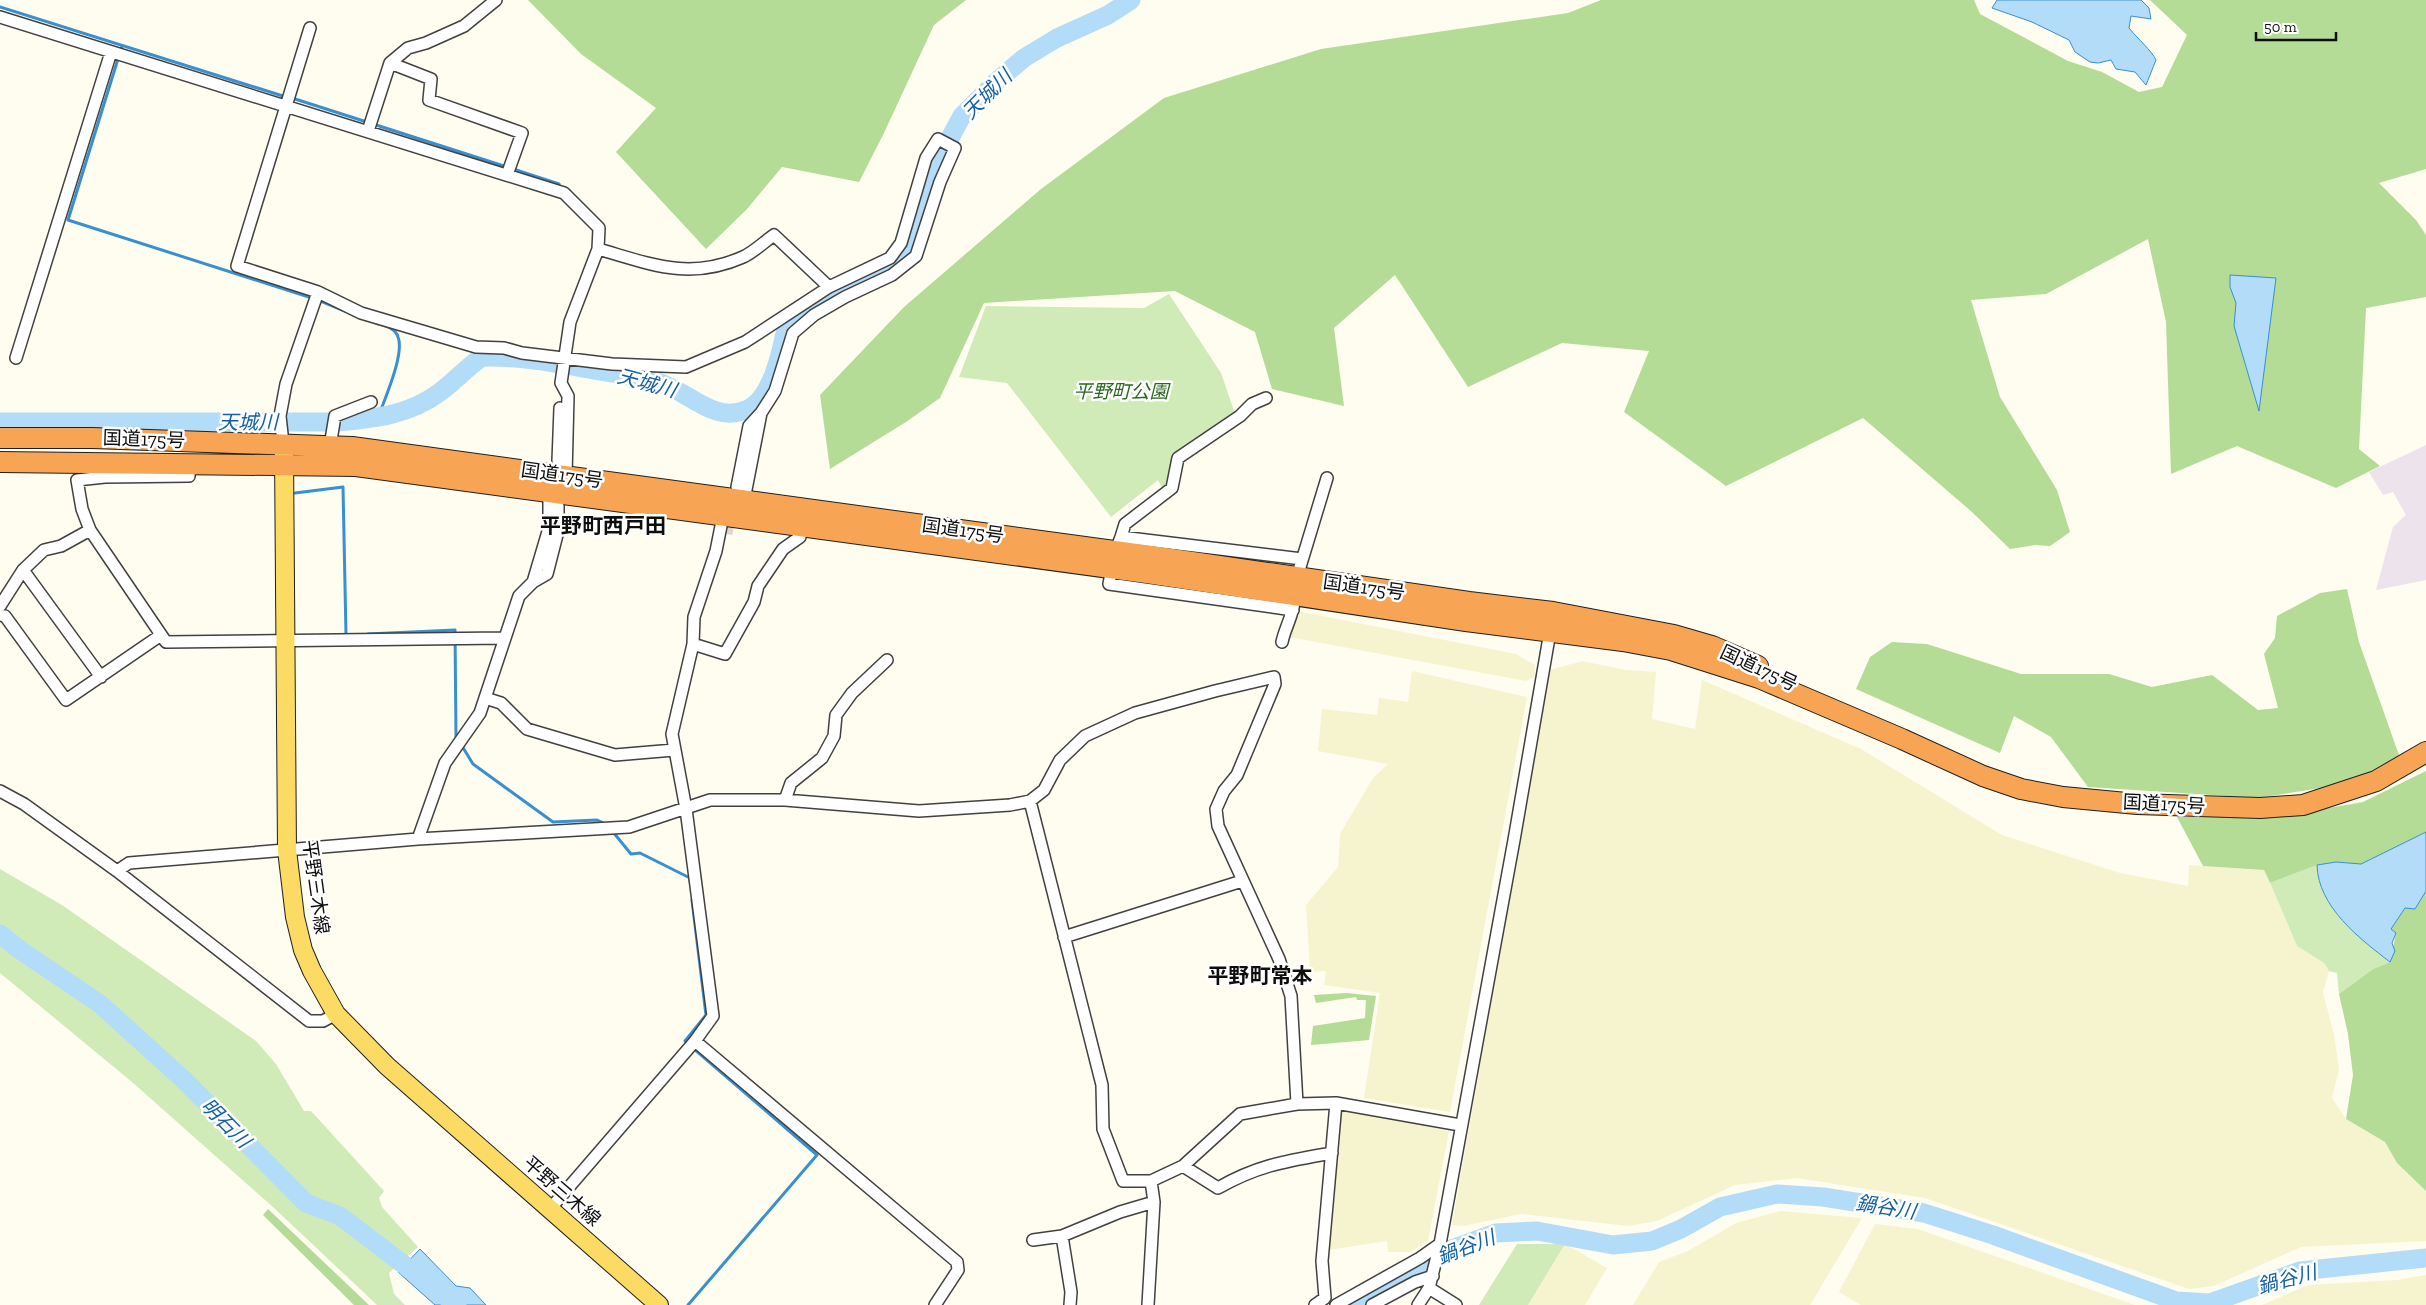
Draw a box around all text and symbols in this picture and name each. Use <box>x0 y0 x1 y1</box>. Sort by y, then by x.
scale bar <box>2256 10 2336 42</box>
text: 50 m <box>2264 18 2297 36</box>
water label: 天城川 <box>957 63 1018 124</box>
water label: 天城川 <box>615 364 681 403</box>
park label: 平野町公園 <box>1073 380 1171 403</box>
water label: 天城川 <box>218 410 280 434</box>
street label: 国道175号 <box>102 426 186 452</box>
street label: 国道175号 <box>519 458 605 492</box>
district label: 平野町西戸田 <box>540 513 666 538</box>
street label: 国道175号 <box>920 513 1006 547</box>
street label: 国道175号 <box>1321 570 1407 604</box>
street label: 国道175号 <box>1717 640 1801 696</box>
street label: 国道175号 <box>2122 790 2206 818</box>
street label: 平野三木線 <box>298 838 334 936</box>
district label: 平野町常本 <box>1208 963 1313 988</box>
water label: 明石川 <box>196 1093 257 1154</box>
street label: 平野三木線 <box>519 1151 605 1231</box>
water label: 鍋谷川 <box>1854 1190 1919 1224</box>
water label: 鍋谷川 <box>1434 1224 1500 1269</box>
water label: 鍋谷川 <box>2255 1259 2321 1298</box>

